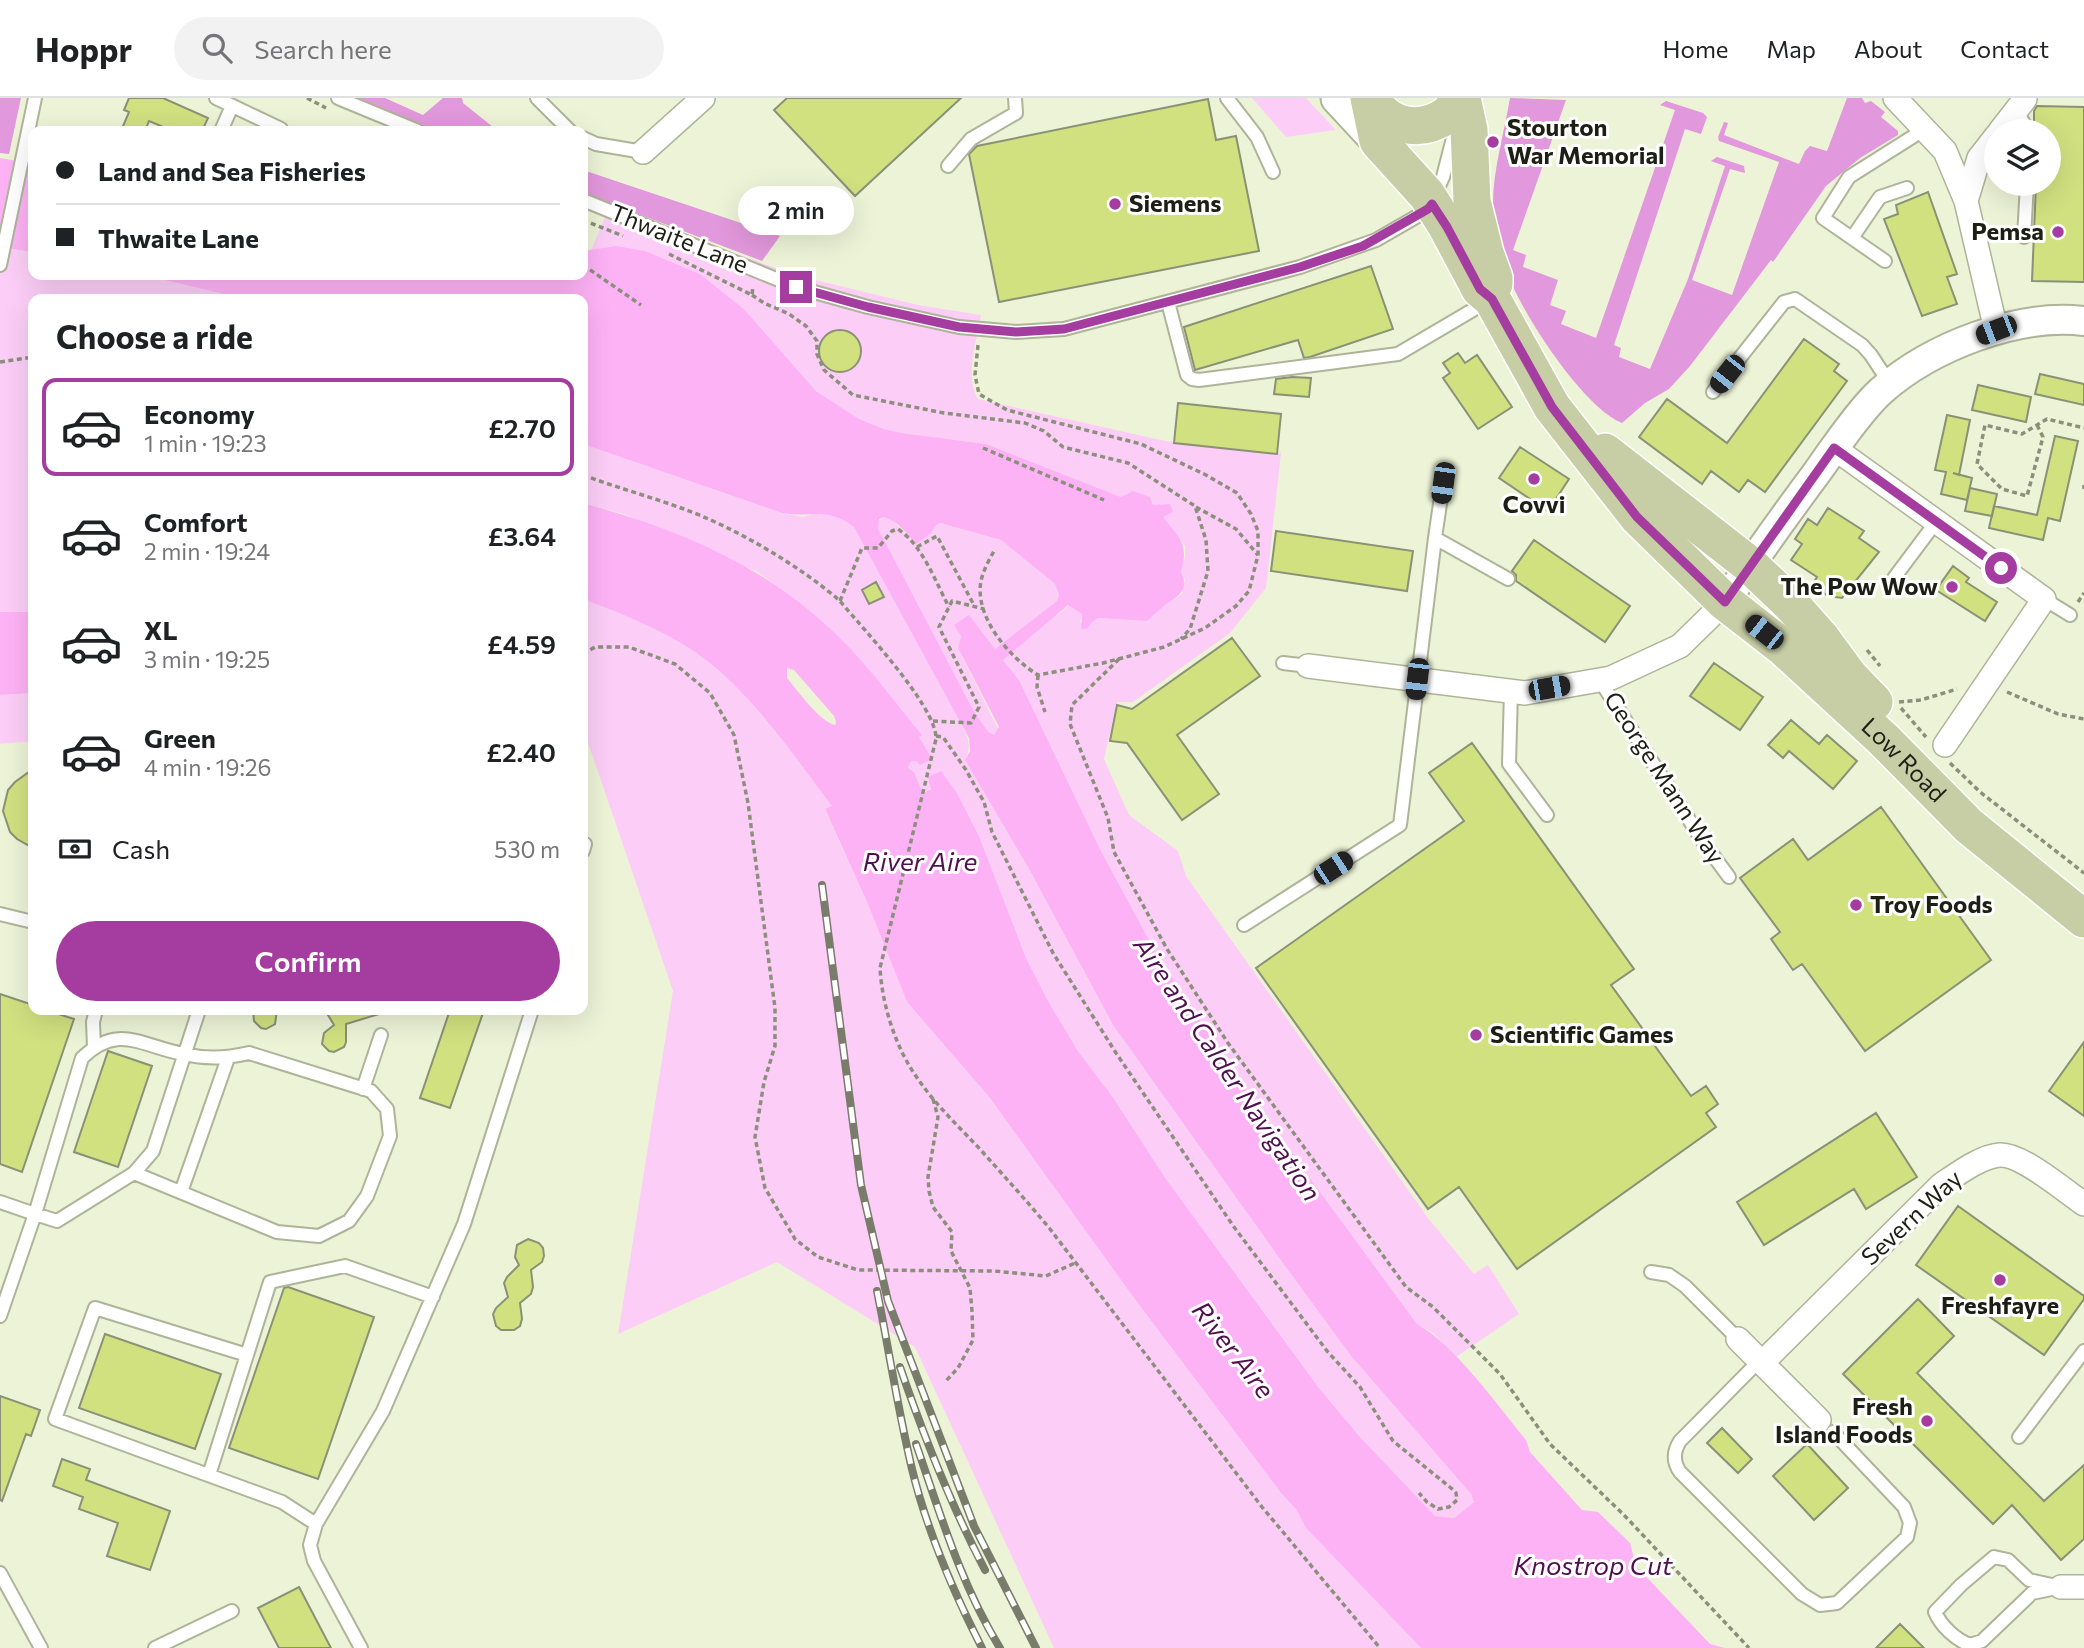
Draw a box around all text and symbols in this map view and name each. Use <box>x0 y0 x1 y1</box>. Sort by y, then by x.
search box <box>174 17 664 80</box>
text: Hoppr <box>35 28 132 69</box>
icon: search <box>198 29 236 67</box>
text: Search here <box>254 33 392 64</box>
text: Home <box>1663 34 1729 63</box>
text: Map <box>1767 34 1816 63</box>
text: About <box>1854 34 1922 63</box>
text: Contact <box>1960 34 2049 63</box>
place label: Stourton War Memorial <box>1507 112 1665 169</box>
map controls <box>1984 119 2061 196</box>
button: layers <box>1984 119 2061 196</box>
marker: Stourton War Memorial <box>1485 134 1501 150</box>
text: Land and Sea Fisheries <box>98 155 366 186</box>
callout: 2 min <box>738 186 854 234</box>
place label: Siemens <box>1129 188 1221 217</box>
text: 2 min <box>768 196 824 224</box>
marker: Siemens <box>1107 196 1123 212</box>
street label: Thwaite Lane <box>606 197 753 278</box>
place label: Pemsa <box>1971 216 2044 245</box>
text: Thwaite Lane <box>98 222 259 253</box>
marker: Pemsa <box>2050 224 2066 240</box>
route end <box>780 271 812 303</box>
car <box>1973 313 2020 347</box>
text: Choose a ride <box>56 316 253 356</box>
car <box>1706 351 1749 397</box>
icon: car <box>60 396 123 459</box>
text: Economy <box>144 398 255 429</box>
text: £2.70 <box>488 412 556 443</box>
text: 1 min · 19:23 <box>144 429 267 457</box>
car <box>1430 461 1457 505</box>
marker: Covvi <box>1526 471 1542 487</box>
place label: Covvi <box>1503 489 1565 518</box>
icon: car <box>60 504 123 567</box>
text: Comfort <box>144 506 247 537</box>
text: £3.64 <box>488 520 556 551</box>
text: 2 min · 19:24 <box>144 537 270 565</box>
route start <box>1985 552 2017 584</box>
place label: The Pow Wow <box>1781 571 1938 600</box>
marker: The Pow Wow <box>1944 579 1960 595</box>
car <box>1741 611 1788 653</box>
icon: car <box>60 612 123 675</box>
text: XL <box>144 614 178 645</box>
text: £4.59 <box>487 628 556 659</box>
text: 3 min · 19:25 <box>144 645 270 673</box>
car <box>1405 657 1430 701</box>
car <box>1527 674 1572 702</box>
street label: George Mann Way <box>1599 686 1732 869</box>
street label: Low Road <box>1856 711 1953 807</box>
icon: car <box>60 720 123 783</box>
text: Green <box>144 722 216 753</box>
text: £2.40 <box>486 736 556 767</box>
text: 4 min · 19:26 <box>144 753 271 781</box>
icon: cash <box>56 830 94 868</box>
text: Cash <box>112 833 170 864</box>
text: 530 m <box>494 835 560 863</box>
water label: River Aire <box>863 845 978 876</box>
car <box>1310 848 1357 888</box>
place label: Troy Foods <box>1870 889 1993 918</box>
marker: Troy Foods <box>1848 897 1864 913</box>
button: Confirm <box>56 921 560 1001</box>
water label: Aire and Calder Navigation <box>1128 929 1328 1206</box>
place label: Scientific Games <box>1490 1019 1674 1048</box>
marker: Scientific Games <box>1468 1027 1484 1043</box>
street label: Severn Way <box>1855 1163 1967 1271</box>
marker: Freshfayre <box>1992 1272 2008 1288</box>
place label: Freshfayre <box>1941 1290 2059 1319</box>
water label: River Aire <box>1187 1294 1282 1404</box>
place label: Fresh Island Foods <box>1775 1391 1913 1448</box>
marker: Fresh Island Foods <box>1919 1413 1935 1429</box>
water label: Knostrop Cut <box>1514 1549 1674 1580</box>

